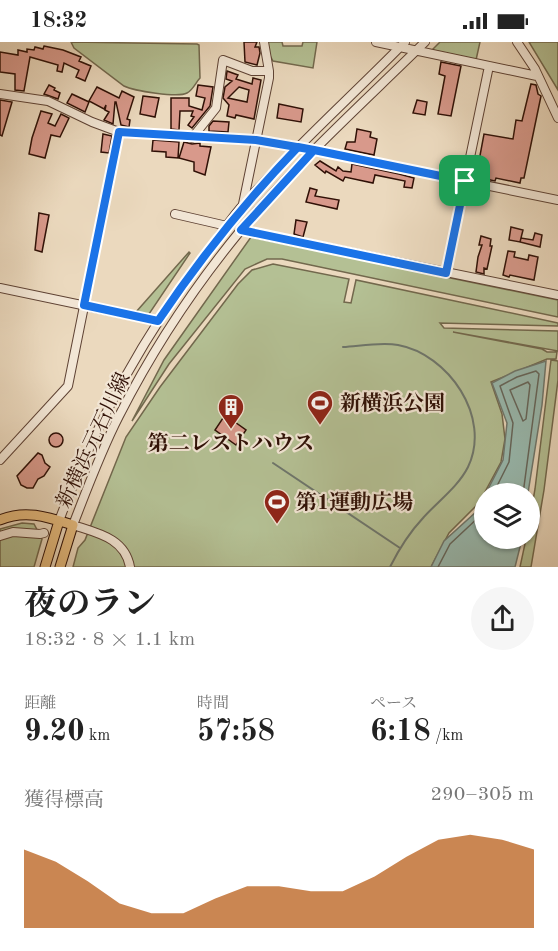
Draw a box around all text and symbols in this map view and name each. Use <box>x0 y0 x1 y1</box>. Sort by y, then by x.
text: 18:32 <box>30 10 87 32</box>
pin <box>439 155 490 206</box>
icon: arrive <box>448 164 481 197</box>
street label: 新横浜元石川線 <box>52 369 135 512</box>
sports icon: 新横浜公園 <box>305 388 335 426</box>
place label: 新横浜公園 <box>340 391 445 415</box>
building icon: 第二レストハウス <box>216 392 246 430</box>
place label: 第二レストハウス <box>148 432 314 455</box>
map controls <box>474 483 540 549</box>
button: layers <box>474 483 540 549</box>
sports icon: 第1運動広場 <box>262 487 292 525</box>
place label: 第1運動広場 <box>296 491 413 514</box>
button: share <box>471 587 534 650</box>
text: 夜のラン <box>24 589 156 622</box>
text: 18:32 · 8 × 1.1 km <box>24 630 195 650</box>
text: 距離 <box>24 696 56 712</box>
text: 時間 <box>197 696 229 712</box>
text: ペース <box>370 696 417 712</box>
text: 9.20 <box>24 717 85 747</box>
text: 57:58 <box>197 717 275 747</box>
text: 6:18 <box>370 717 431 747</box>
text: km <box>85 728 110 744</box>
text: /km <box>431 728 463 744</box>
text: 290–305 m <box>431 785 534 805</box>
text: 獲得標高 <box>24 791 104 811</box>

